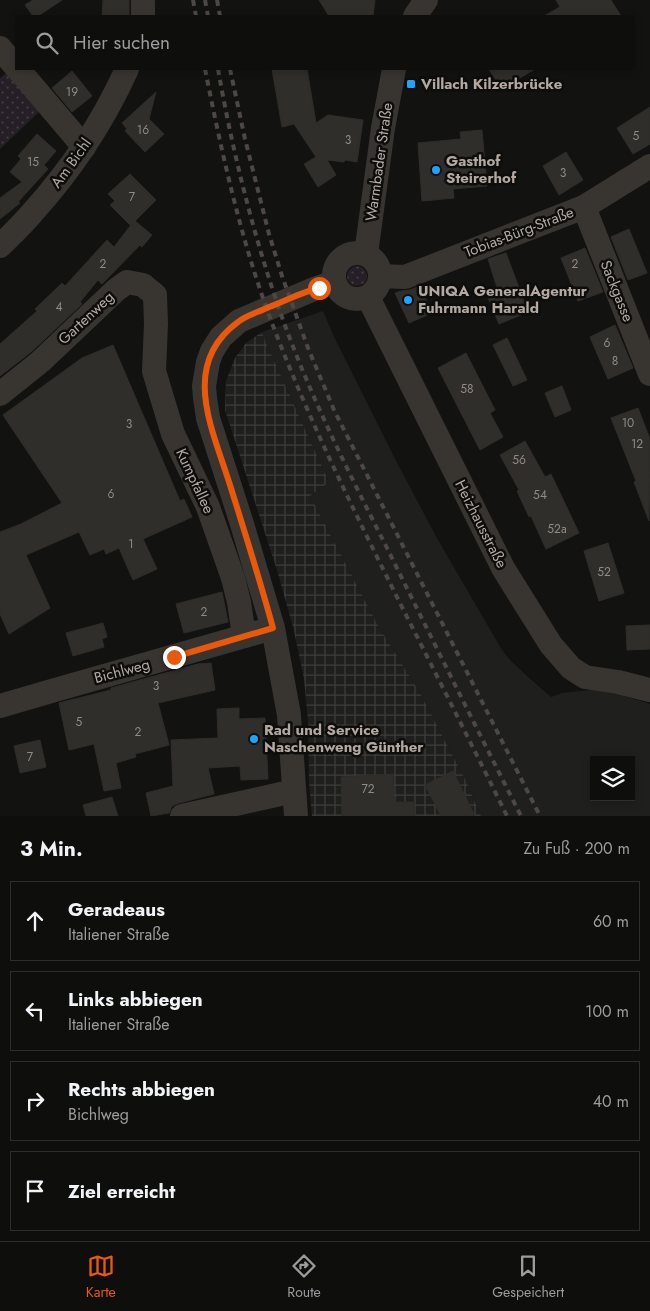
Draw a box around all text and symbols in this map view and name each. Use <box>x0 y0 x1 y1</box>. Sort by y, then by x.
search box <box>15 15 635 70</box>
icon: search <box>33 29 61 57</box>
text: Hier suchen <box>73 29 170 56</box>
place label: Villach Kilzerbrücke <box>420 73 563 95</box>
marker: Villach Kilzerbrücke <box>405 78 417 90</box>
house number: 19 <box>66 83 78 101</box>
street label: Warmbader Straße <box>360 101 398 223</box>
house number: 16 <box>137 121 149 139</box>
house number: 5 <box>633 127 640 145</box>
house number: 3 <box>345 131 352 149</box>
street label: Am Bichl <box>45 134 97 192</box>
place label: Gasthof Steirerhof <box>446 150 517 189</box>
house number: 15 <box>27 153 39 171</box>
marker: Gasthof Steirerhof <box>430 164 442 176</box>
house number: 3 <box>560 164 567 182</box>
house number: 7 <box>129 188 136 206</box>
street label: Tobias-Bürg-Straße <box>461 201 577 263</box>
house number: 2 <box>100 255 107 273</box>
house number: 2 <box>572 255 579 273</box>
street label: Sackgasse <box>595 257 639 325</box>
route start <box>308 277 331 300</box>
place label: UNIQA GeneralAgentur Fuhrmann Harald <box>418 280 588 319</box>
street label: Gartenweg <box>53 286 119 350</box>
marker: UNIQA GeneralAgentur Fuhrmann Harald <box>402 294 414 306</box>
house number: 4 <box>56 298 63 316</box>
house number: 6 <box>604 334 611 352</box>
house number: 8 <box>612 352 618 370</box>
house number: 58 <box>460 380 474 398</box>
house number: 10 <box>622 414 634 432</box>
house number: 3 <box>126 415 133 433</box>
house number: 12 <box>631 435 643 453</box>
street label: Kumpfallee <box>170 445 220 518</box>
house number: 56 <box>512 451 526 469</box>
street label: Heizhausstraße <box>449 476 513 572</box>
house number: 6 <box>108 485 115 503</box>
house number: 54 <box>533 486 547 504</box>
house number: 52a <box>547 520 567 538</box>
house number: 1 <box>128 535 134 553</box>
house number: 52 <box>597 563 611 581</box>
house number: 2 <box>201 603 208 621</box>
route end <box>163 646 186 669</box>
street label: Bichlweg <box>92 653 152 689</box>
house number: 3 <box>153 677 160 695</box>
house number: 5 <box>76 713 83 731</box>
place label: Rad und Service Naschenweng Günther <box>264 719 424 758</box>
house number: 2 <box>135 723 142 741</box>
marker: Rad und Service Naschenweng Günther <box>248 733 260 745</box>
house number: 7 <box>27 748 34 766</box>
map controls <box>590 756 635 801</box>
button: layers <box>590 756 635 801</box>
house number: 72 <box>361 780 375 798</box>
text: 3 Min. <box>20 834 83 864</box>
text: Zu Fuß · 200 m <box>523 837 630 860</box>
text: Geradeaus <box>68 896 165 923</box>
icon: ahead <box>21 907 49 935</box>
text: 60 m <box>593 910 629 933</box>
text: Italiener Straße <box>68 923 170 946</box>
text: Links abbiegen <box>68 986 203 1013</box>
icon: left <box>21 997 49 1025</box>
text: 100 m <box>585 1000 629 1023</box>
text: Italiener Straße <box>68 1013 170 1036</box>
text: Rechts abbiegen <box>68 1076 215 1103</box>
icon: right <box>21 1087 49 1115</box>
text: 40 m <box>593 1090 629 1113</box>
text: Bichlweg <box>68 1103 129 1126</box>
icon: arrive <box>21 1177 49 1205</box>
text: Ziel erreicht <box>68 1178 175 1205</box>
tab: Karte <box>86 1252 116 1302</box>
tab: Route <box>287 1252 321 1302</box>
tab: Gespeichert <box>492 1252 564 1302</box>

